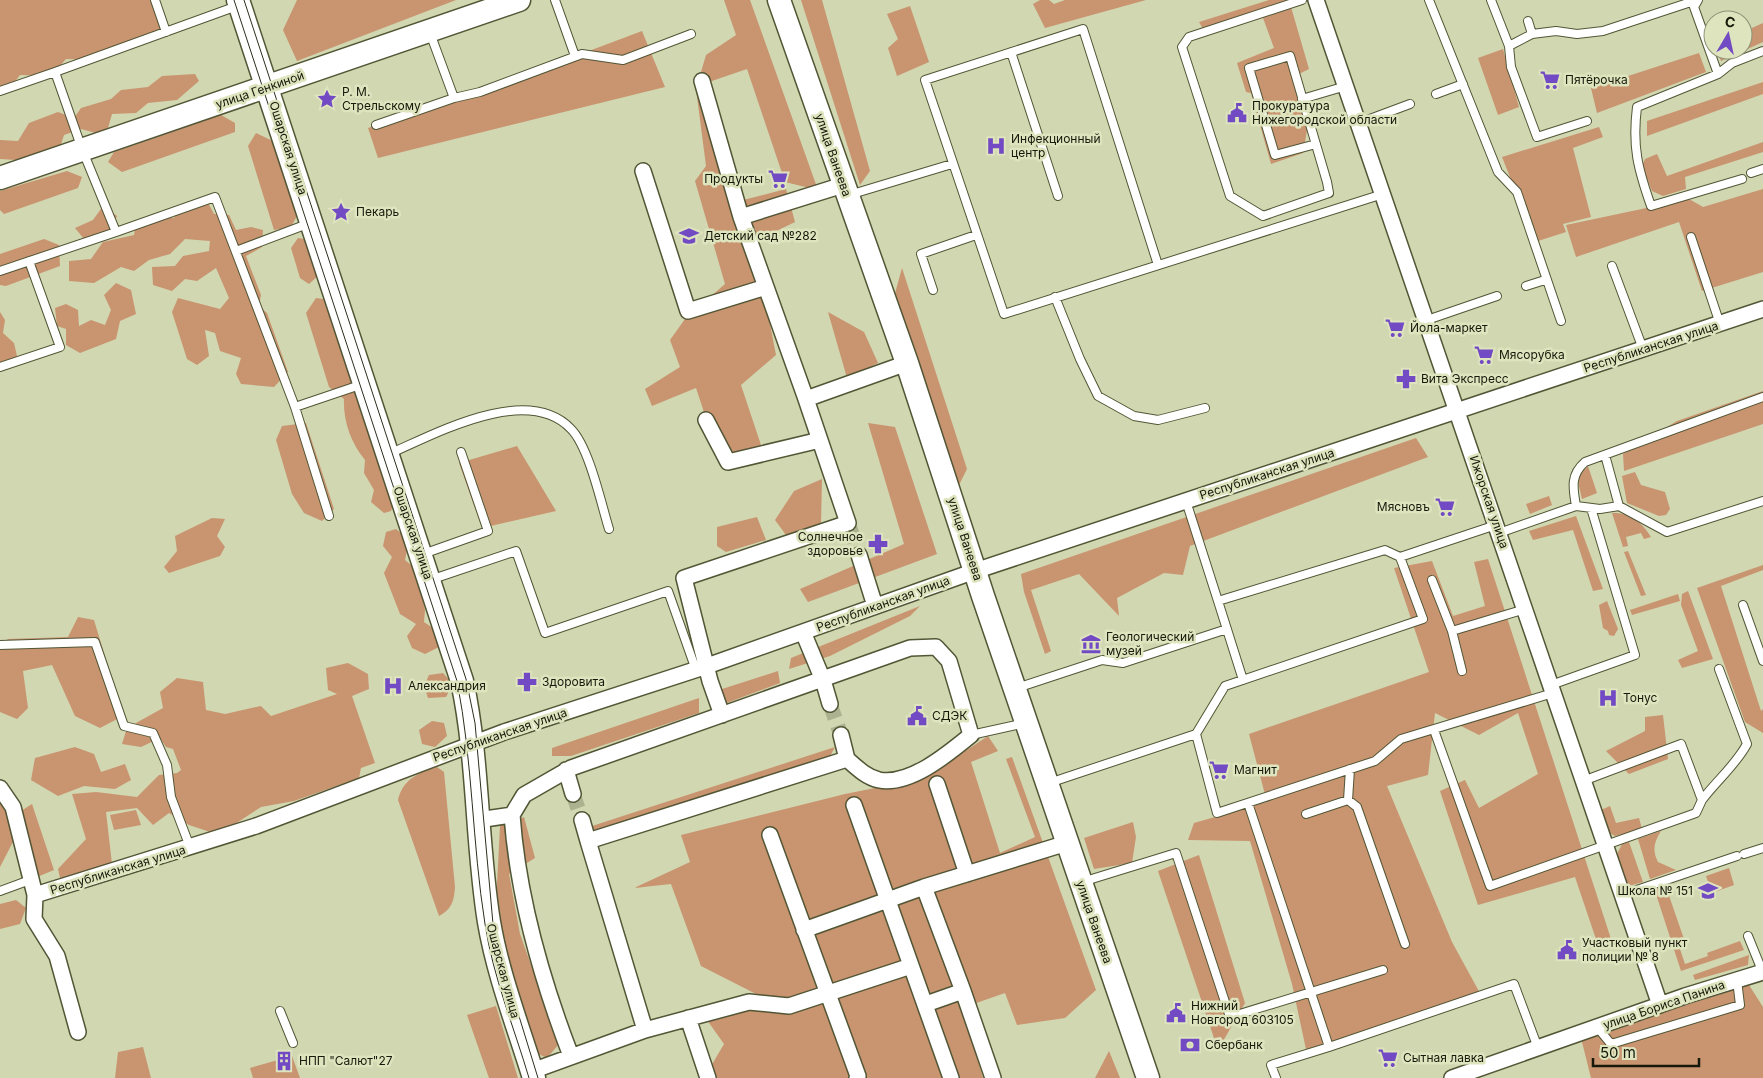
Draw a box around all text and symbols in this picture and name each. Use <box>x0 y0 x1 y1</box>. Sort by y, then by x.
north arrow <box>1703 10 1753 60</box>
text: С <box>1724 12 1737 31</box>
street label: улица Генкиной <box>214 67 306 112</box>
supermarket icon: Пятёрочка <box>1539 69 1561 91</box>
place label: Пятёрочка <box>1565 72 1628 87</box>
place label: Р. М. Стрельскому <box>342 84 421 113</box>
place icon: Р. М. Стрельскому <box>316 88 338 110</box>
place label: Прокуратура Нижегородской области <box>1252 98 1397 127</box>
street label: Ошарская улица <box>266 99 311 196</box>
public building icon: Прокуратура Нижегородской области <box>1226 102 1248 124</box>
street label: улица Ванеева <box>812 111 855 198</box>
place label: Инфекционный центр <box>1011 131 1101 160</box>
hospital icon: Инфекционный центр <box>985 135 1007 157</box>
supermarket icon: Продукты <box>767 168 789 190</box>
place label: Продукты <box>704 171 763 186</box>
place icon: Пекарь <box>330 201 352 223</box>
place label: Пекарь <box>356 204 400 219</box>
school or university icon: Детский сад №282 <box>678 225 700 247</box>
place label: Детский сад №282 <box>704 228 817 243</box>
supermarket icon: Йола-маркет <box>1384 317 1406 339</box>
street label: Республиканская улица <box>1582 318 1720 375</box>
place label: Йола-маркет <box>1410 320 1488 335</box>
supermarket icon: Мясорубка <box>1473 344 1495 366</box>
place label: Мясорубка <box>1499 347 1565 362</box>
pharmacy icon: Вита Экспресс <box>1395 368 1417 390</box>
place label: Вита Экспресс <box>1421 371 1509 386</box>
street label: Республиканская улица <box>1198 445 1336 502</box>
street label: Ижорская улица <box>1467 453 1512 550</box>
street label: Ошарская улица <box>391 484 436 581</box>
street label: улица Ванеева <box>945 495 986 582</box>
supermarket icon: Мясновъ <box>1434 496 1456 518</box>
place label: Мясновъ <box>1377 499 1430 514</box>
place label: Солнечное здоровье <box>798 529 863 558</box>
pharmacy icon: Солнечное здоровье <box>867 533 889 555</box>
street label: Республиканская улица <box>814 572 952 635</box>
place label: Геологический музей <box>1106 629 1194 658</box>
museum icon: Геологический музей <box>1080 633 1102 655</box>
pharmacy icon: Здоровита <box>516 671 538 693</box>
place label: Здоровита <box>542 674 605 689</box>
hospital icon: Александрия <box>382 675 404 697</box>
place label: Александрия <box>408 678 486 693</box>
hospital icon: Тонус <box>1597 687 1619 709</box>
place label: Тонус <box>1623 690 1658 705</box>
street label: Республиканская улица <box>431 705 569 765</box>
public building icon: СДЭК <box>906 705 928 727</box>
place label: СДЭК <box>932 708 967 723</box>
supermarket icon: Магнит <box>1208 759 1230 781</box>
place label: Магнит <box>1234 762 1277 777</box>
street label: Республиканская улица <box>48 842 187 897</box>
street label: улица Ванеева <box>1073 878 1116 965</box>
school or university icon: Школа № 151 <box>1697 880 1719 902</box>
place label: Школа № 151 <box>1618 883 1693 898</box>
street label: Ошарская улица <box>484 922 523 1020</box>
place label: Участковый пункт полиции № 8 <box>1582 935 1688 964</box>
public building icon: Участковый пункт полиции № 8 <box>1556 939 1578 961</box>
street label: улица Бориса Панина <box>1601 977 1727 1032</box>
place label: Нижний Новгород 603105 <box>1191 998 1294 1027</box>
public building icon: Нижний Новгород 603105 <box>1165 1002 1187 1024</box>
bank icon: Сбербанк <box>1179 1034 1201 1056</box>
scale bar <box>1593 1036 1699 1068</box>
place label: Сбербанк <box>1205 1037 1263 1052</box>
text: 50 m <box>1600 1043 1636 1062</box>
supermarket icon: Сытная лавка <box>1377 1047 1399 1069</box>
building icon: НПП "Салют"27 <box>273 1050 295 1072</box>
place label: Сытная лавка <box>1403 1050 1484 1065</box>
place label: НПП "Салют"27 <box>299 1053 393 1068</box>

